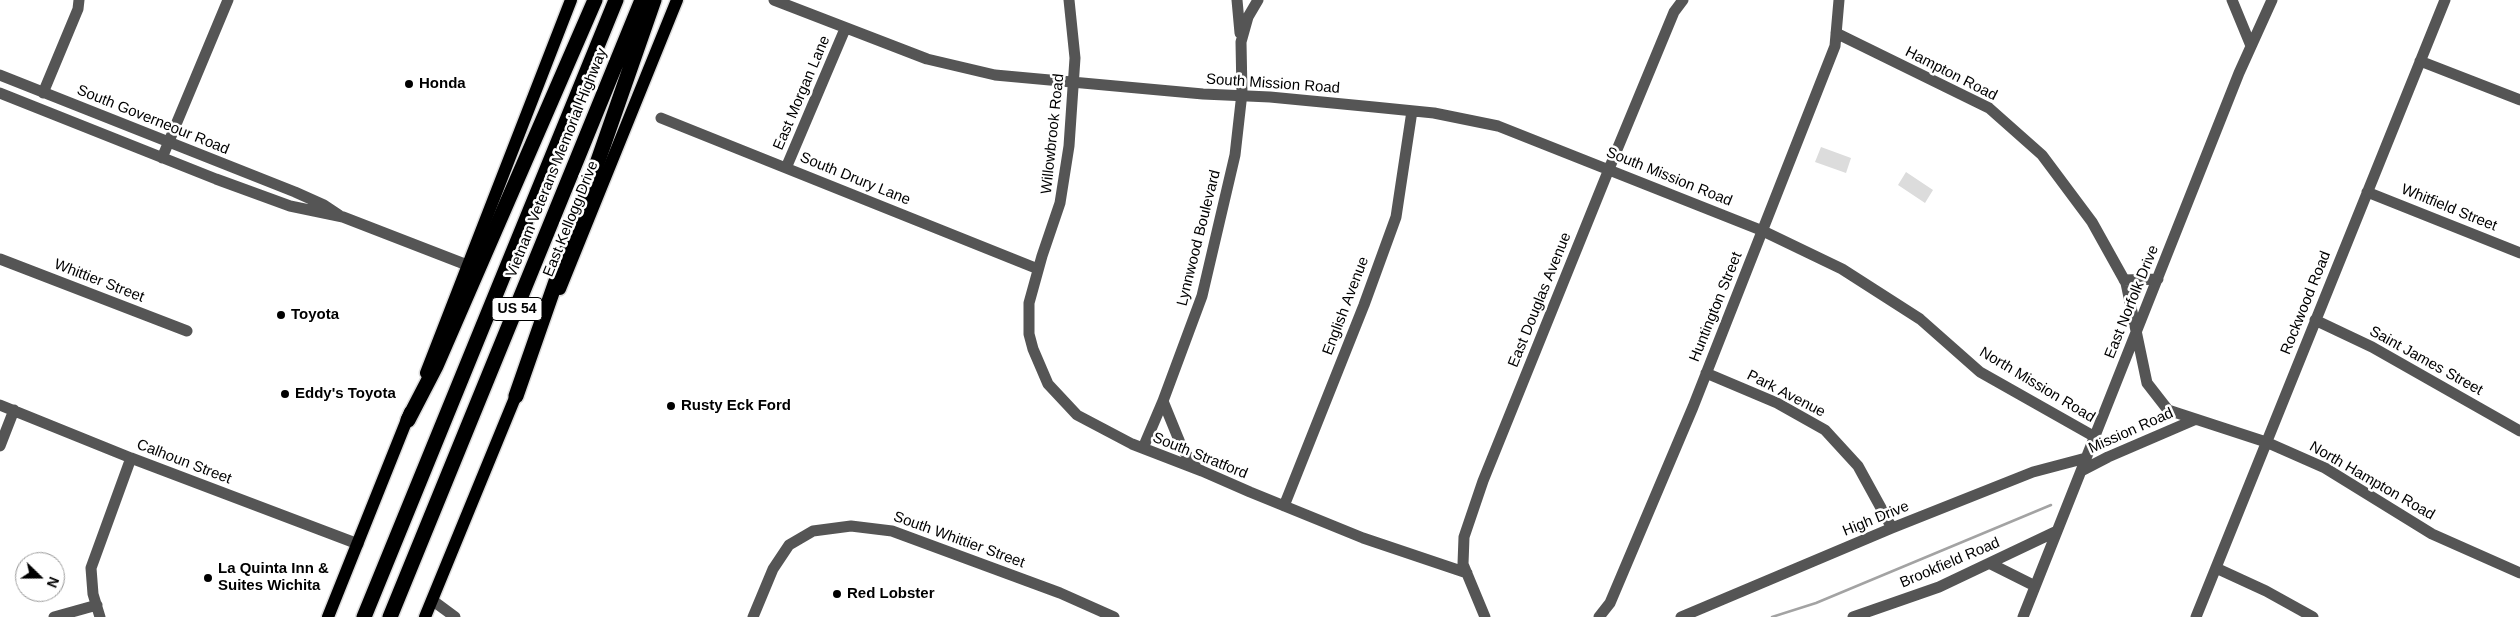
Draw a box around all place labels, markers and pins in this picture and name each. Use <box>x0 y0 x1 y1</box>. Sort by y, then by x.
place label: Honda <box>419 75 466 93</box>
marker: Honda <box>403 78 415 90</box>
place label: Toyota <box>291 306 339 324</box>
marker: Toyota <box>275 309 287 321</box>
place label: Eddy's Toyota <box>295 385 396 403</box>
marker: Eddy's Toyota <box>279 388 291 400</box>
place label: Rusty Eck Ford <box>681 397 791 415</box>
marker: Rusty Eck Ford <box>665 400 677 412</box>
place label: La Quinta Inn & Suites Wichita <box>218 560 329 595</box>
marker: La Quinta Inn & Suites Wichita <box>202 572 214 584</box>
place label: Red Lobster <box>847 585 935 603</box>
marker: Red Lobster <box>831 588 843 600</box>

